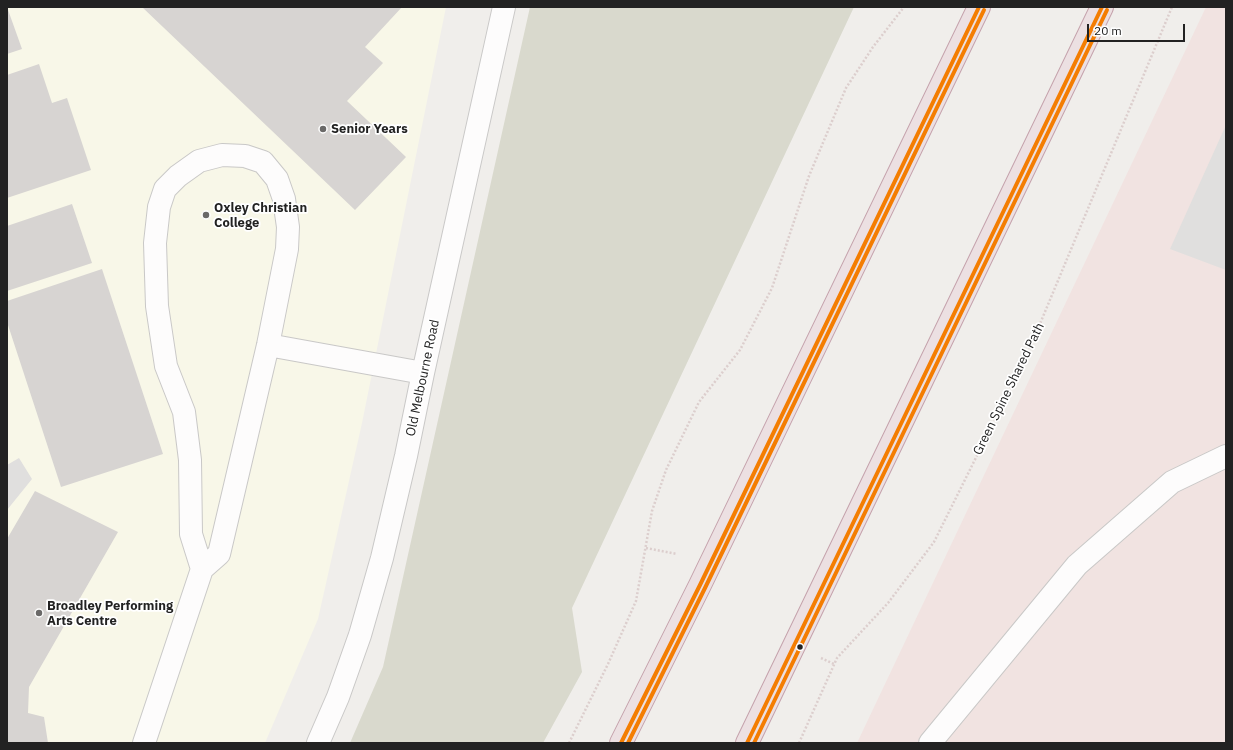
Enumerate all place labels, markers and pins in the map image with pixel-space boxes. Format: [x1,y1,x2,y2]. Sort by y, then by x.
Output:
place label: Senior Years [331,121,408,137]
marker: Senior Years [318,124,328,134]
place label: Oxley Christian College [214,200,307,231]
marker: Oxley Christian College [201,210,211,220]
place label: Broadley Performing Arts Centre [47,598,173,629]
marker: Broadley Performing Arts Centre [34,608,44,618]
unlabelled marker [795,642,805,652]

